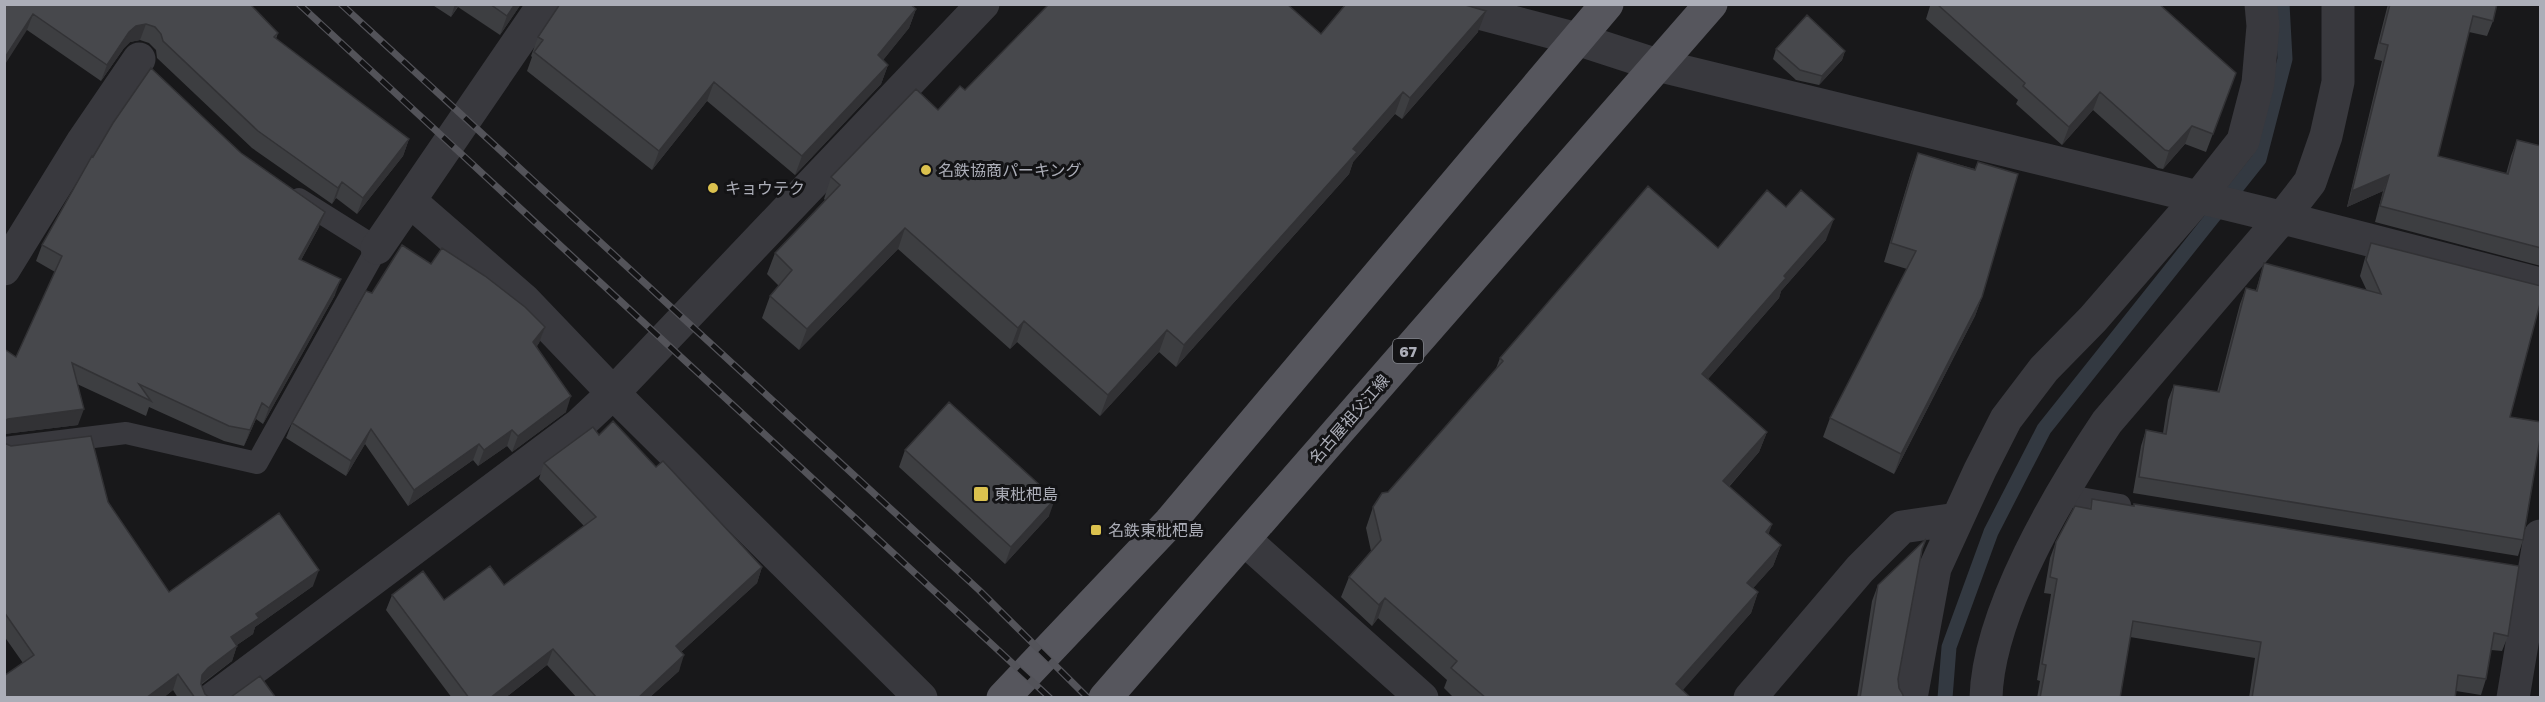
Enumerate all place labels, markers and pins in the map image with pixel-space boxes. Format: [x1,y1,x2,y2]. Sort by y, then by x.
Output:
place label: 名鉄協商パーキング [938,160,1082,180]
marker: 名鉄協商パーキング [919,163,933,177]
place label: キョウテク [725,178,805,198]
marker: キョウテク [706,181,720,195]
place label: 東枇杷島 [994,484,1058,504]
marker: 東枇杷島 [972,485,990,503]
place label: 名鉄東枇杷島 [1108,520,1204,540]
marker: 名鉄東枇杷島 [1089,523,1103,537]

